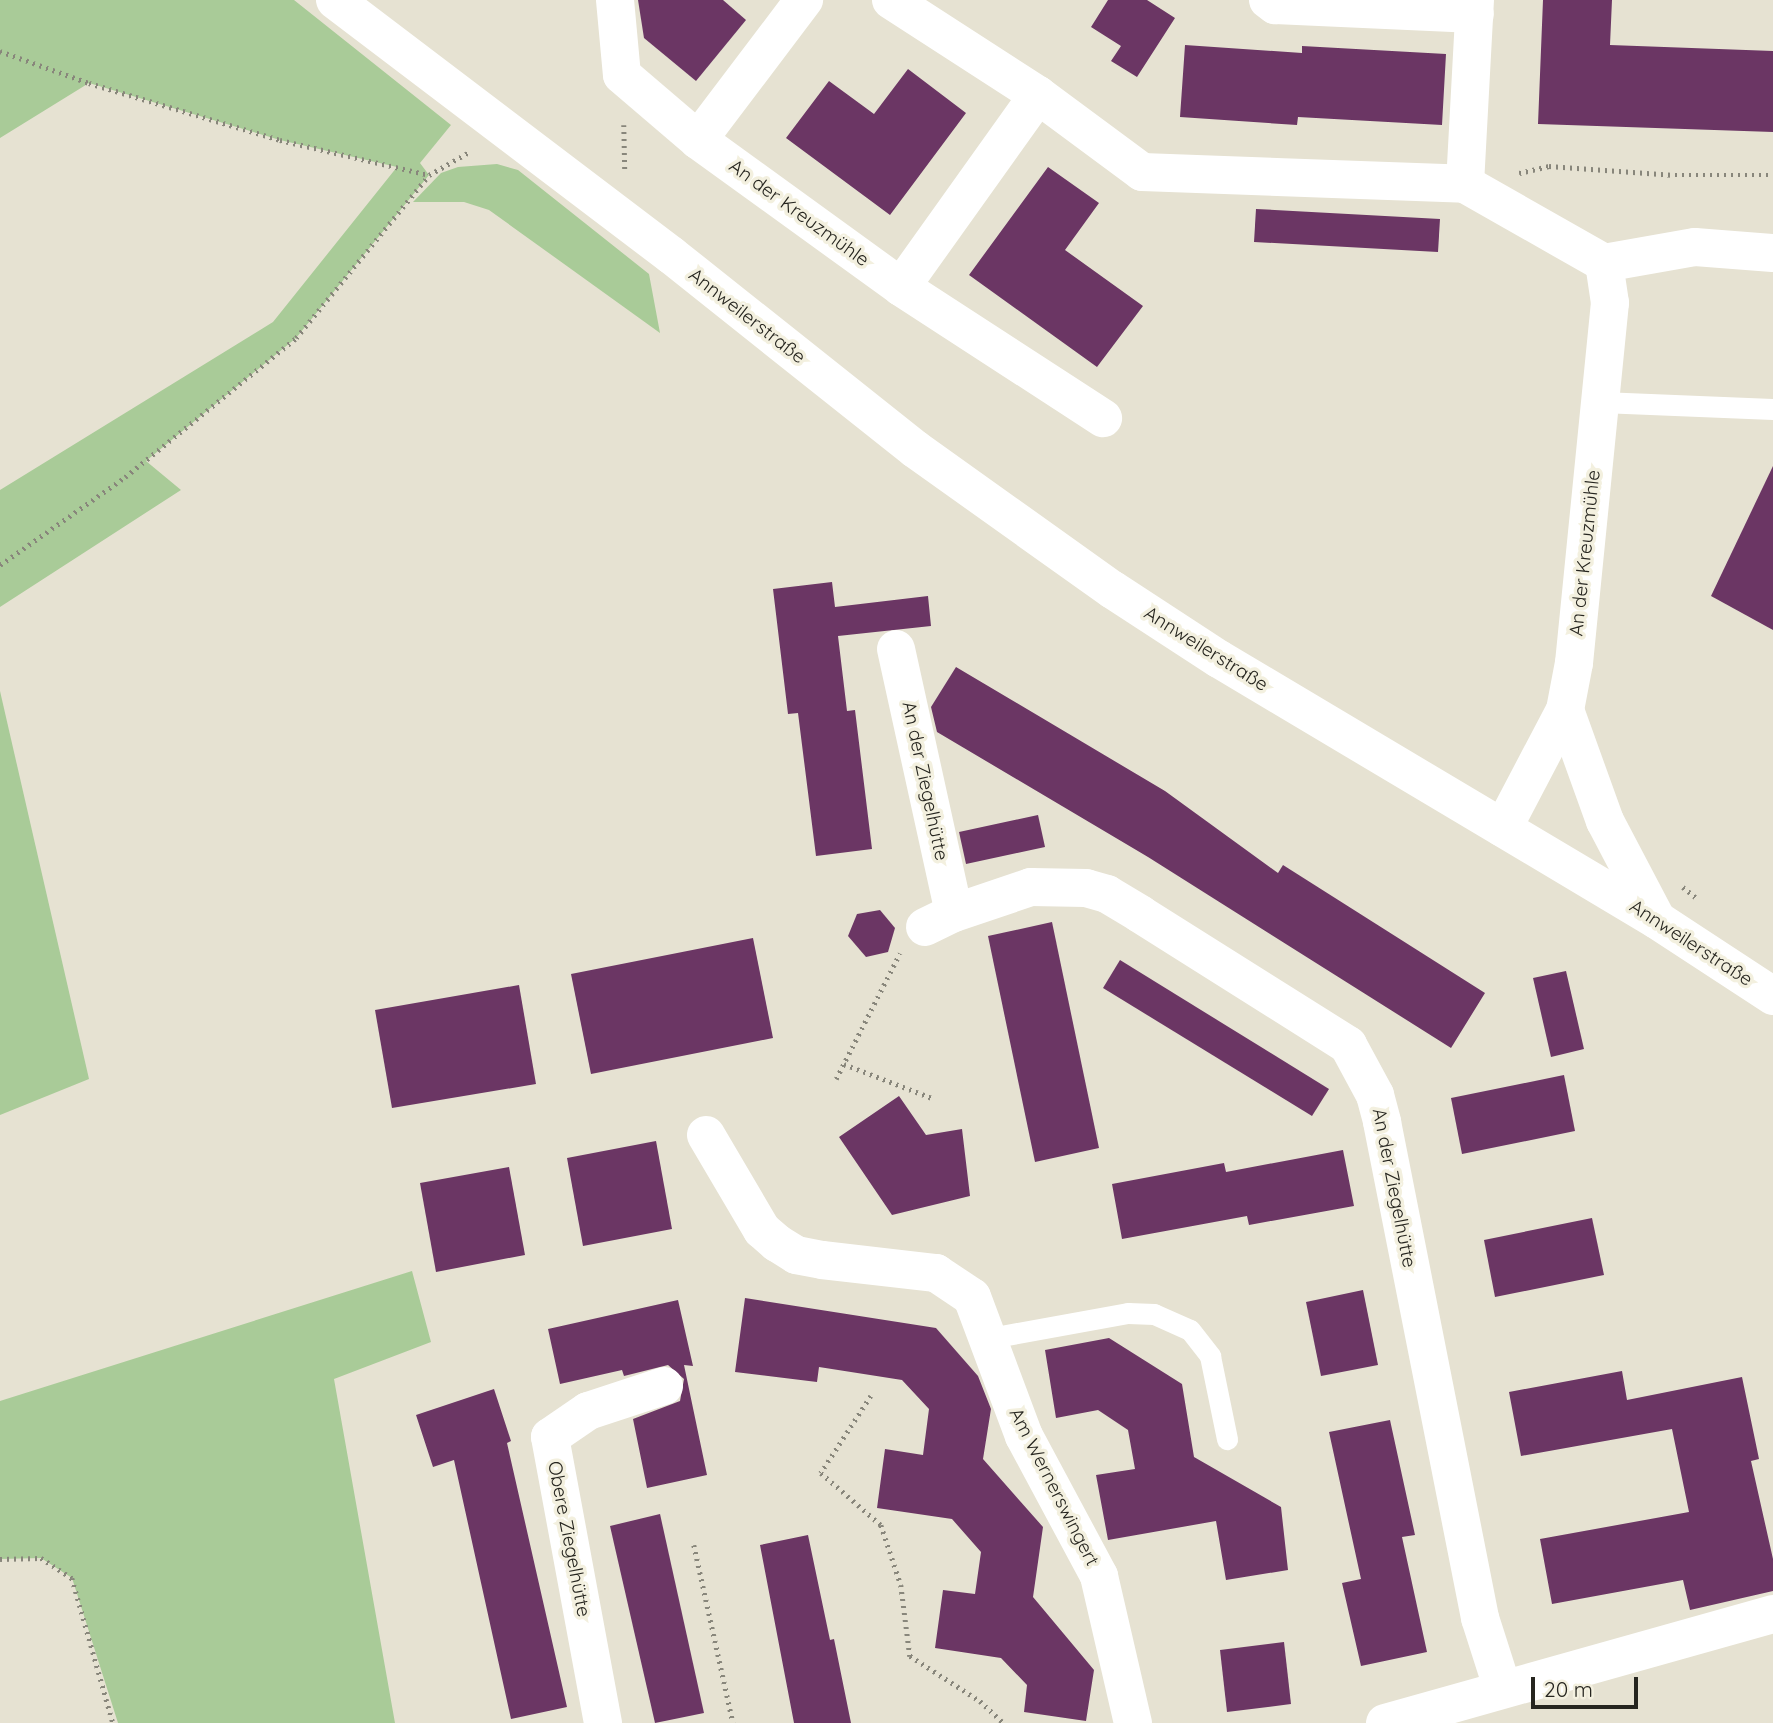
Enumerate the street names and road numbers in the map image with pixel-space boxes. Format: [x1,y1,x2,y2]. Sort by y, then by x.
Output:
street label: An der Kreuzmühle [725,155,873,271]
street label: Annweilerstraße [684,263,810,369]
street label: An der Kreuzmühle [1565,469,1605,637]
street label: Annweilerstraße [1140,602,1272,696]
street label: An der Ziegelhütte [897,699,953,863]
street label: Annweilerstraße [1625,895,1757,991]
street label: An der Ziegelhütte [1367,1106,1421,1270]
street label: Am Wernerswingert [1004,1404,1104,1570]
street label: Obere Ziegelhütte [543,1459,595,1619]

